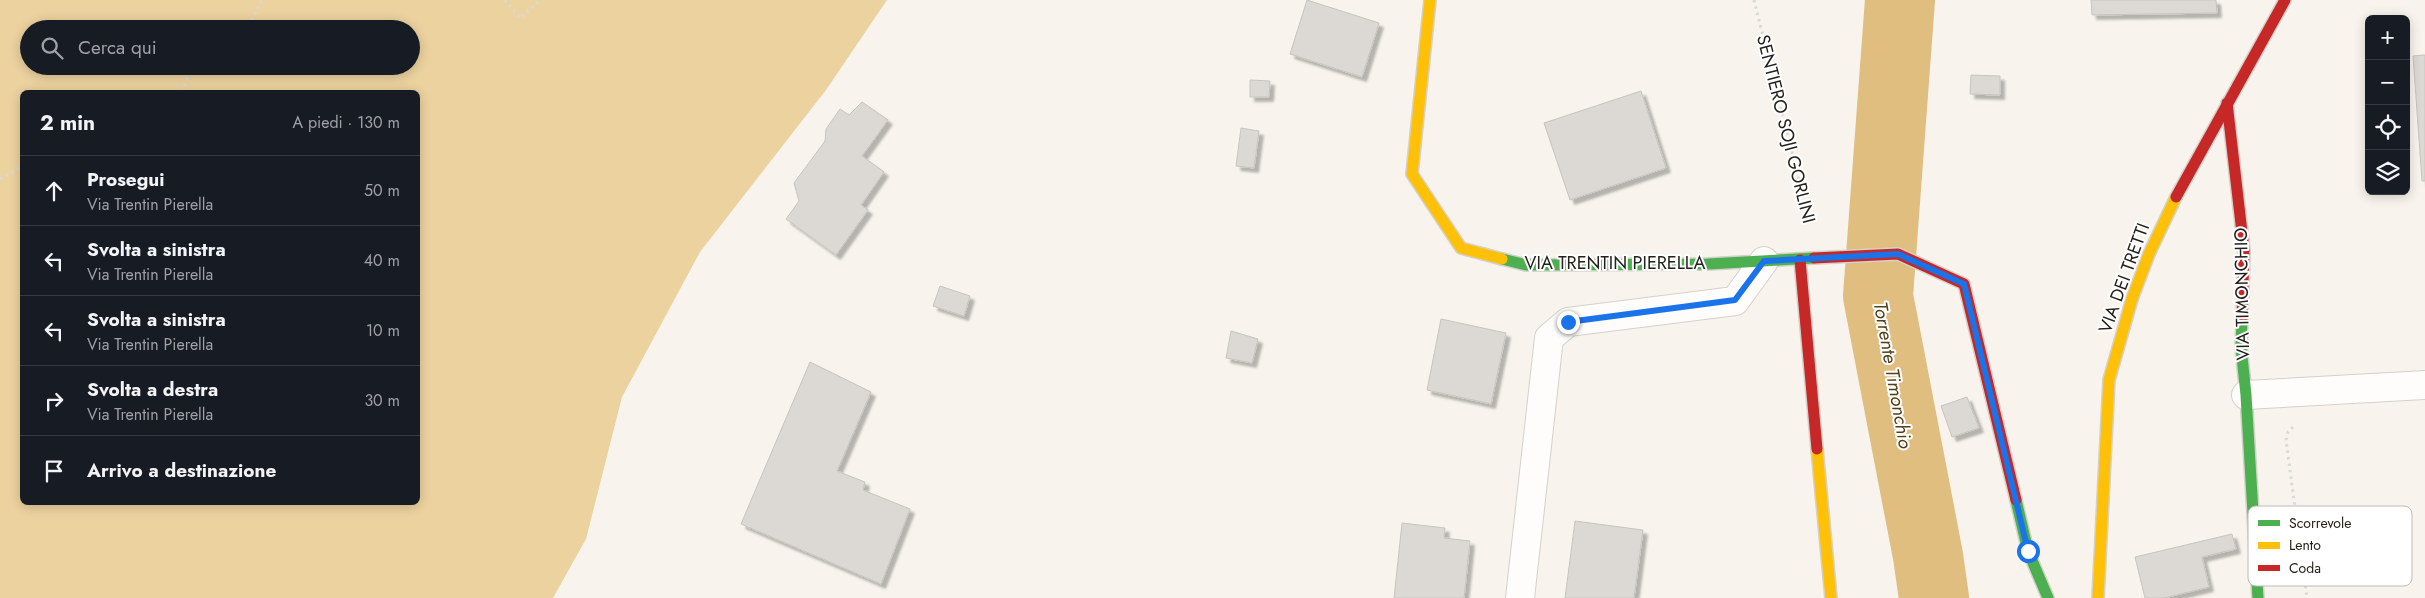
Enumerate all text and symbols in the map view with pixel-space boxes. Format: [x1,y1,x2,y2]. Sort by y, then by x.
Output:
map controls [2365,15,2410,195]
button: + [2365,15,2410,60]
search box [20,20,420,75]
street label: SENTIERO SOJI GORLINI [1750,32,1822,226]
icon: search [38,34,66,62]
text: Cerca qui [78,34,157,61]
button: − [2365,60,2410,105]
button: locate [2365,105,2410,150]
text: 2 min [40,108,95,138]
text: A piedi · 130 m [293,111,400,134]
button: layers [2365,150,2410,195]
text: Prosegui [87,166,165,193]
icon: ahead [40,177,68,205]
text: 50 m [364,179,400,202]
text: Via Trentin Pierella [87,193,213,216]
street label: VIA DEI TRETTI [2092,219,2156,337]
street label: VIA TIMONCHIO [2228,227,2256,361]
text: Svolta a sinistra [87,236,226,263]
icon: left [40,247,68,275]
text: 40 m [364,249,400,272]
street label: VIA TRENTIN PIERELLA [1525,250,1706,276]
text: Via Trentin Pierella [87,263,213,286]
water label: Torrente Timonchio [1867,299,1919,451]
text: Svolta a sinistra [87,306,226,333]
route end [1557,311,1580,334]
icon: left [40,317,68,345]
text: 10 m [366,319,400,342]
text: Via Trentin Pierella [87,333,213,356]
text: Svolta a destra [87,376,218,403]
icon: right [40,387,68,415]
text: 30 m [364,389,400,412]
text: Via Trentin Pierella [87,403,213,426]
icon: arrive [40,457,68,485]
text: Arrivo a destinazione [87,457,276,484]
legend [2248,506,2412,586]
text: Scorrevole [2289,513,2351,533]
text: Lento [2289,535,2321,555]
route start [2017,540,2040,563]
text: Coda [2289,558,2321,578]

